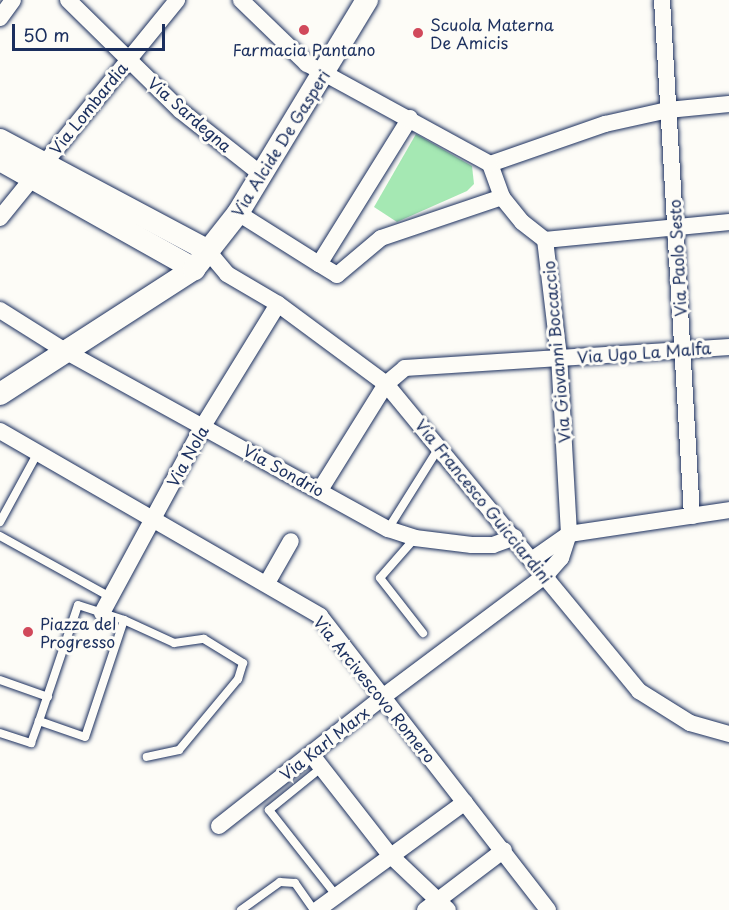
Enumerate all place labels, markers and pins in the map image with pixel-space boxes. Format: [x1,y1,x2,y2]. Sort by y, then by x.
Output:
place label: Scuola Materna De Amicis [430,14,554,52]
marker: Farmacia Pantano [297,23,311,37]
marker: Scuola Materna De Amicis [411,26,425,40]
place label: Farmacia Pantano [232,39,376,59]
place label: Piazza del Progresso [40,613,116,651]
marker: Piazza del Progresso [21,625,35,639]

